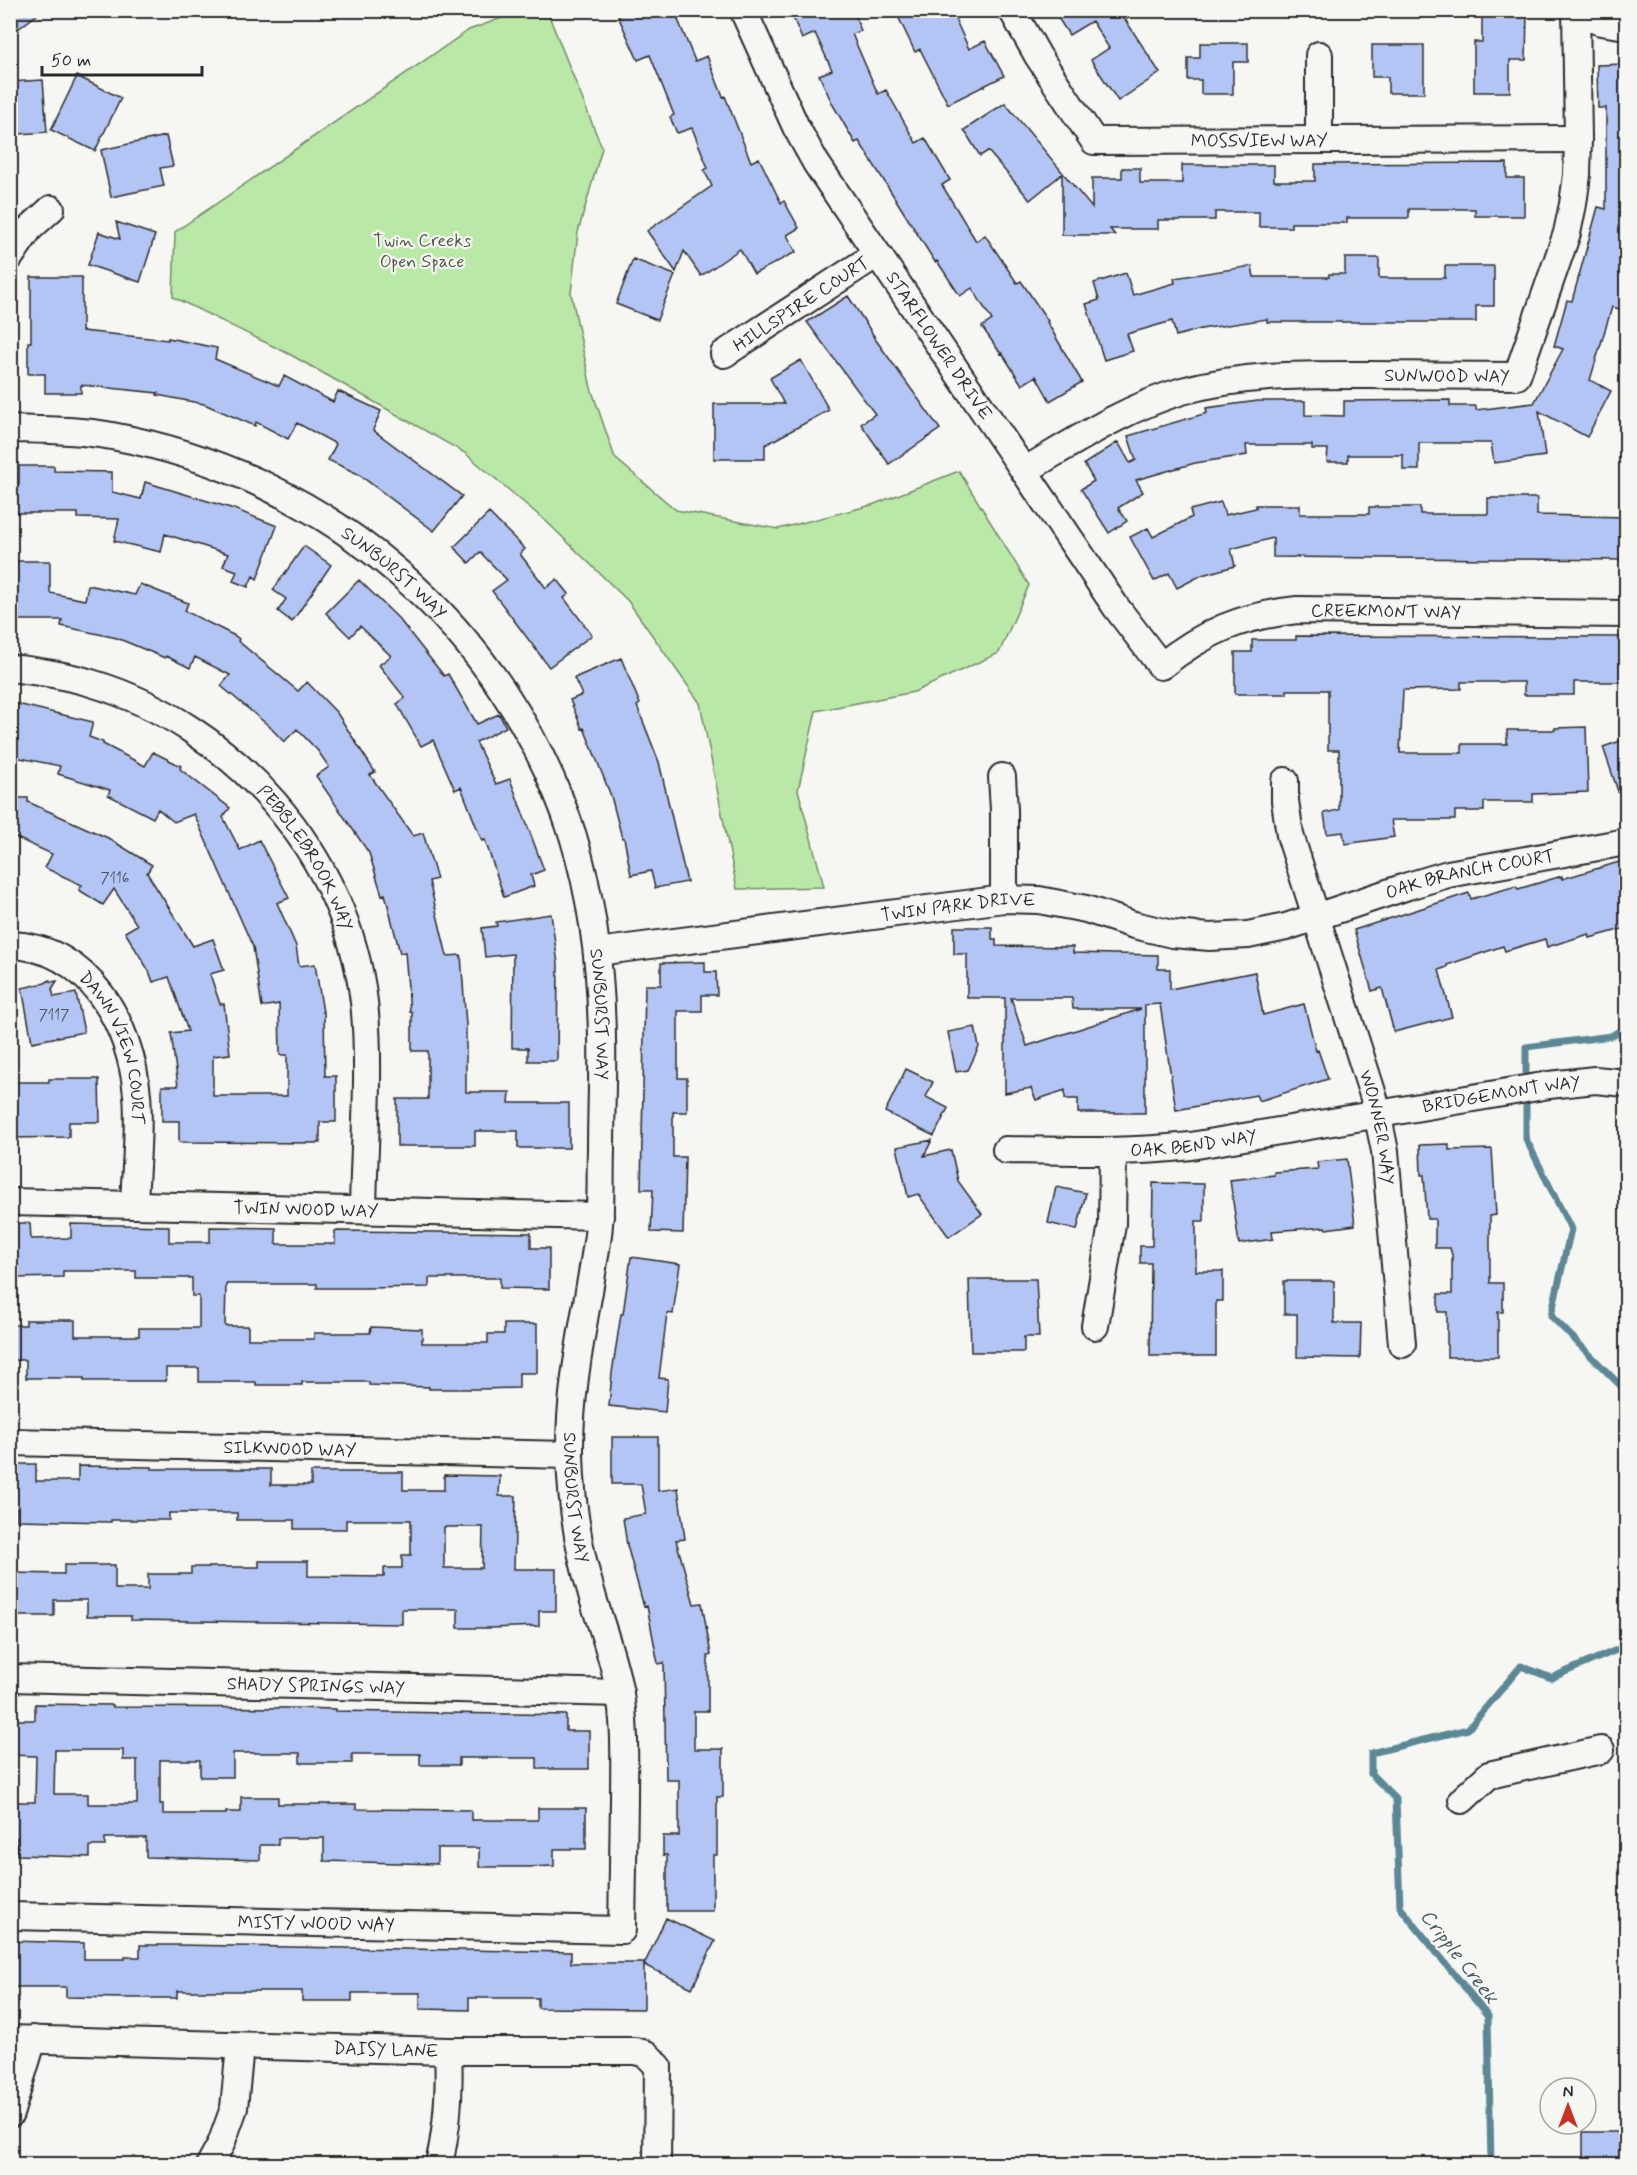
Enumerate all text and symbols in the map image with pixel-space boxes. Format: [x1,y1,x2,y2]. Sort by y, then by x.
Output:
scale bar [42,39,202,77]
text: 50 m [51,49,91,73]
street label: MOSSVIEW WAY [1191,129,1328,154]
park label: Twin Creeks Open Space [373,229,471,274]
street label: HILLSPIRE COURT [729,251,874,358]
street label: STARFLOWER DRIVE [880,267,997,425]
street label: SUNWOOD WAY [1384,364,1510,389]
street label: SUNBURST WAY [336,522,451,625]
street label: CREEKMONT WAY [1311,599,1461,625]
street label: PEBBLEBROOK WAY [251,780,358,934]
street label: OAK BRANCH COURT [1383,844,1557,906]
house number: 7116 [100,869,130,889]
street label: TWIN PARK DRIVE [879,888,1036,928]
street label: SUNBURST WAY [583,947,613,1080]
street label: DAWN VIEW COURT [73,966,149,1125]
house number: 7117 [39,1006,69,1026]
street label: WONNER WAY [1353,1067,1399,1186]
street label: BRIDGEMONT WAY [1421,1071,1582,1119]
street label: OAK BEND WAY [1130,1124,1259,1163]
street label: TWIN WOOD WAY [233,1196,379,1224]
street label: SUNBURST WAY [557,1432,594,1565]
street label: SILKWOOD WAY [223,1436,357,1463]
street label: SHADY SPRINGS WAY [227,1672,405,1701]
water label: Cripple Creek [1413,1904,1505,2010]
street label: MISTY WOOD WAY [237,1911,395,1937]
street label: DAISY LANE [333,2037,439,2064]
north arrow [1538,2076,1598,2136]
text: N [1563,2082,1573,2103]

